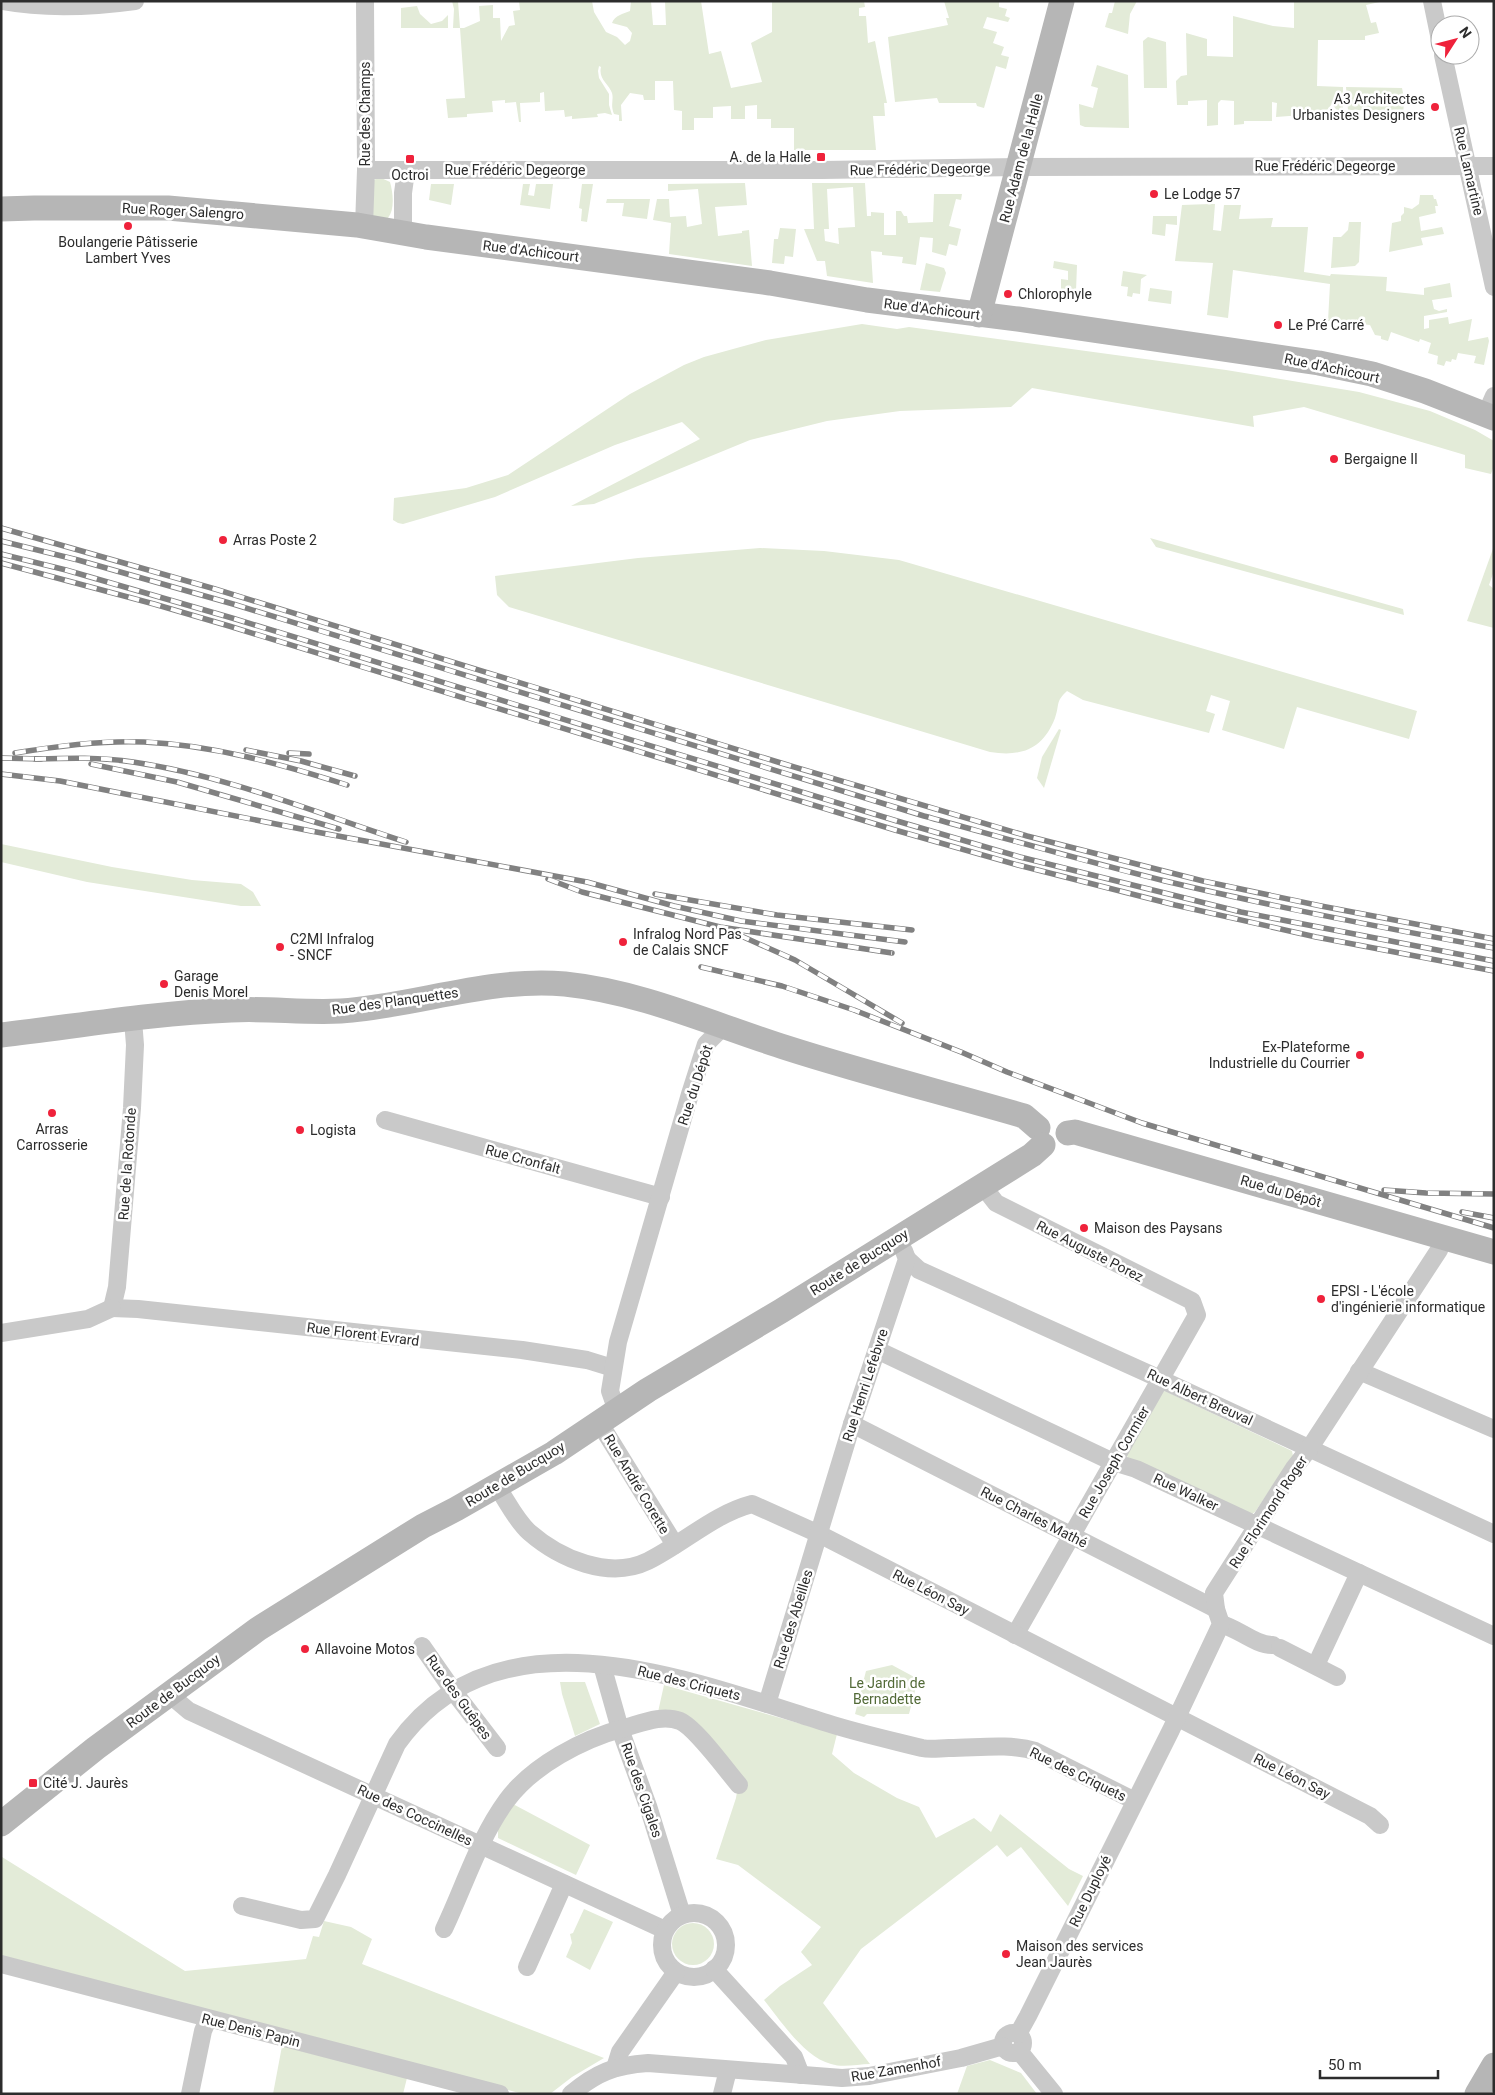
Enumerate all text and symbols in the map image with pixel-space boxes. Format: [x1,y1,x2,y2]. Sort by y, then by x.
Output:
north arrow [1430,15,1480,65]
text: N [1456,24,1475,41]
street label: Rue des Champs [357,61,373,167]
place label: A3 Architectes Urbanistes Designers [1292,91,1425,123]
street label: Rue Adam de la Halle [996,92,1046,224]
marker: A3 Architectes Urbanistes Designers [1429,101,1441,113]
street label: Rue Lamartine [1451,125,1487,217]
place label: A. de la Halle [730,149,811,165]
marker: A. de la Halle [815,151,827,163]
marker: Octroi [404,153,416,165]
street label: Rue Frédéric Degeorge [1255,158,1395,174]
street label: Rue Frédéric Degeorge [849,160,991,178]
street label: Rue Frédéric Degeorge [445,162,585,178]
place label: Octroi [391,167,429,183]
place label: Le Lodge 57 [1164,186,1240,202]
marker: Le Lodge 57 [1148,188,1160,200]
street label: Rue Roger Salengro [122,200,244,222]
marker: Boulangerie Pâtisserie Lambert Yves [122,220,134,232]
place label: Boulangerie Pâtisserie Lambert Yves [58,234,198,266]
street label: Rue d'Achicourt [482,237,581,265]
place label: Chlorophyle [1018,286,1092,302]
marker: Chlorophyle [1002,288,1014,300]
street label: Rue d'Achicourt [883,295,982,323]
place label: Le Pré Carré [1288,317,1364,333]
marker: Le Pré Carré [1272,319,1284,331]
street label: Rue d'Achicourt [1283,350,1382,386]
place label: Bergaigne II [1344,451,1418,467]
marker: Bergaigne II [1328,453,1340,465]
place label: Arras Poste 2 [233,532,317,548]
marker: Arras Poste 2 [217,534,229,546]
place label: Infralog Nord Pas de Calais SNCF [633,926,742,958]
place label: C2MI Infralog - SNCF [290,931,374,963]
marker: Infralog Nord Pas de Calais SNCF [617,936,629,948]
marker: C2MI Infralog - SNCF [274,941,286,953]
place label: Garage Denis Morel [174,968,248,1000]
marker: Garage Denis Morel [158,978,170,990]
street label: Rue des Planquettes [331,984,459,1018]
place label: Ex-Plateforme Industrielle du Courrier [1209,1039,1350,1071]
street label: Rue du Dépôt [675,1042,716,1127]
marker: Ex-Plateforme Industrielle du Courrier [1354,1049,1366,1061]
marker: Arras Carrosserie [46,1107,58,1119]
street label: Rue de la Rotonde [115,1107,139,1221]
place label: Arras Carrosserie [16,1121,88,1153]
place label: Logista [310,1122,356,1138]
marker: Logista [294,1124,306,1136]
street label: Rue Cronfalt [484,1141,563,1177]
street label: Rue du Dépôt [1239,1172,1324,1210]
street label: Rue Auguste Porez [1034,1217,1146,1285]
place label: Maison des Paysans [1094,1220,1222,1236]
marker: Maison des Paysans [1078,1222,1090,1234]
street label: Route de Bucquoy [807,1225,911,1299]
place label: EPSI - L'école d'ingénierie informatique [1331,1283,1485,1315]
marker: EPSI - L'école d'ingénierie informatique [1315,1293,1327,1305]
street label: Rue Florent Evrard [306,1319,420,1349]
street label: Rue Henri Lefebvre [839,1327,891,1443]
street label: Rue Albert Breuval [1145,1366,1255,1428]
street label: Rue Joseph Cormier [1075,1403,1153,1521]
street label: Rue André Corette [601,1431,673,1537]
street label: Route de Bucquoy [463,1438,568,1510]
street label: Rue Florimond Roger [1226,1453,1310,1571]
street label: Rue Walker [1151,1470,1221,1514]
street label: Rue Charles Mathé [978,1483,1090,1551]
street label: Rue Léon Say [890,1566,972,1618]
street label: Rue des Abeilles [770,1568,816,1670]
place label: Allavoine Motos [315,1641,415,1657]
marker: Allavoine Motos [299,1643,311,1655]
street label: Route de Bucquoy [123,1651,223,1731]
street label: Rue des Guêpes [423,1652,495,1742]
street label: Rue des Criquets [636,1662,742,1704]
park label: Le Jardin de Bernadette [849,1675,925,1707]
street label: Rue des Cigales [618,1740,666,1840]
street label: Rue des Criquets [1027,1744,1129,1804]
street label: Rue Léon Say [1251,1750,1333,1802]
place label: Cité J. Jaurès [43,1775,128,1791]
marker: Cité J. Jaurès [27,1777,39,1789]
street label: Rue des Coccinelles [355,1781,475,1849]
street label: Rue Duployé [1066,1853,1114,1929]
place label: Maison des services Jean Jaurès [1016,1938,1143,1970]
marker: Maison des services Jean Jaurès [1000,1948,1012,1960]
street label: Rue Denis Papin [200,2010,302,2050]
scale bar [1320,2048,1438,2080]
street label: Rue Zamenhof [850,2053,942,2085]
text: 50 m [1328,2056,1362,2074]

